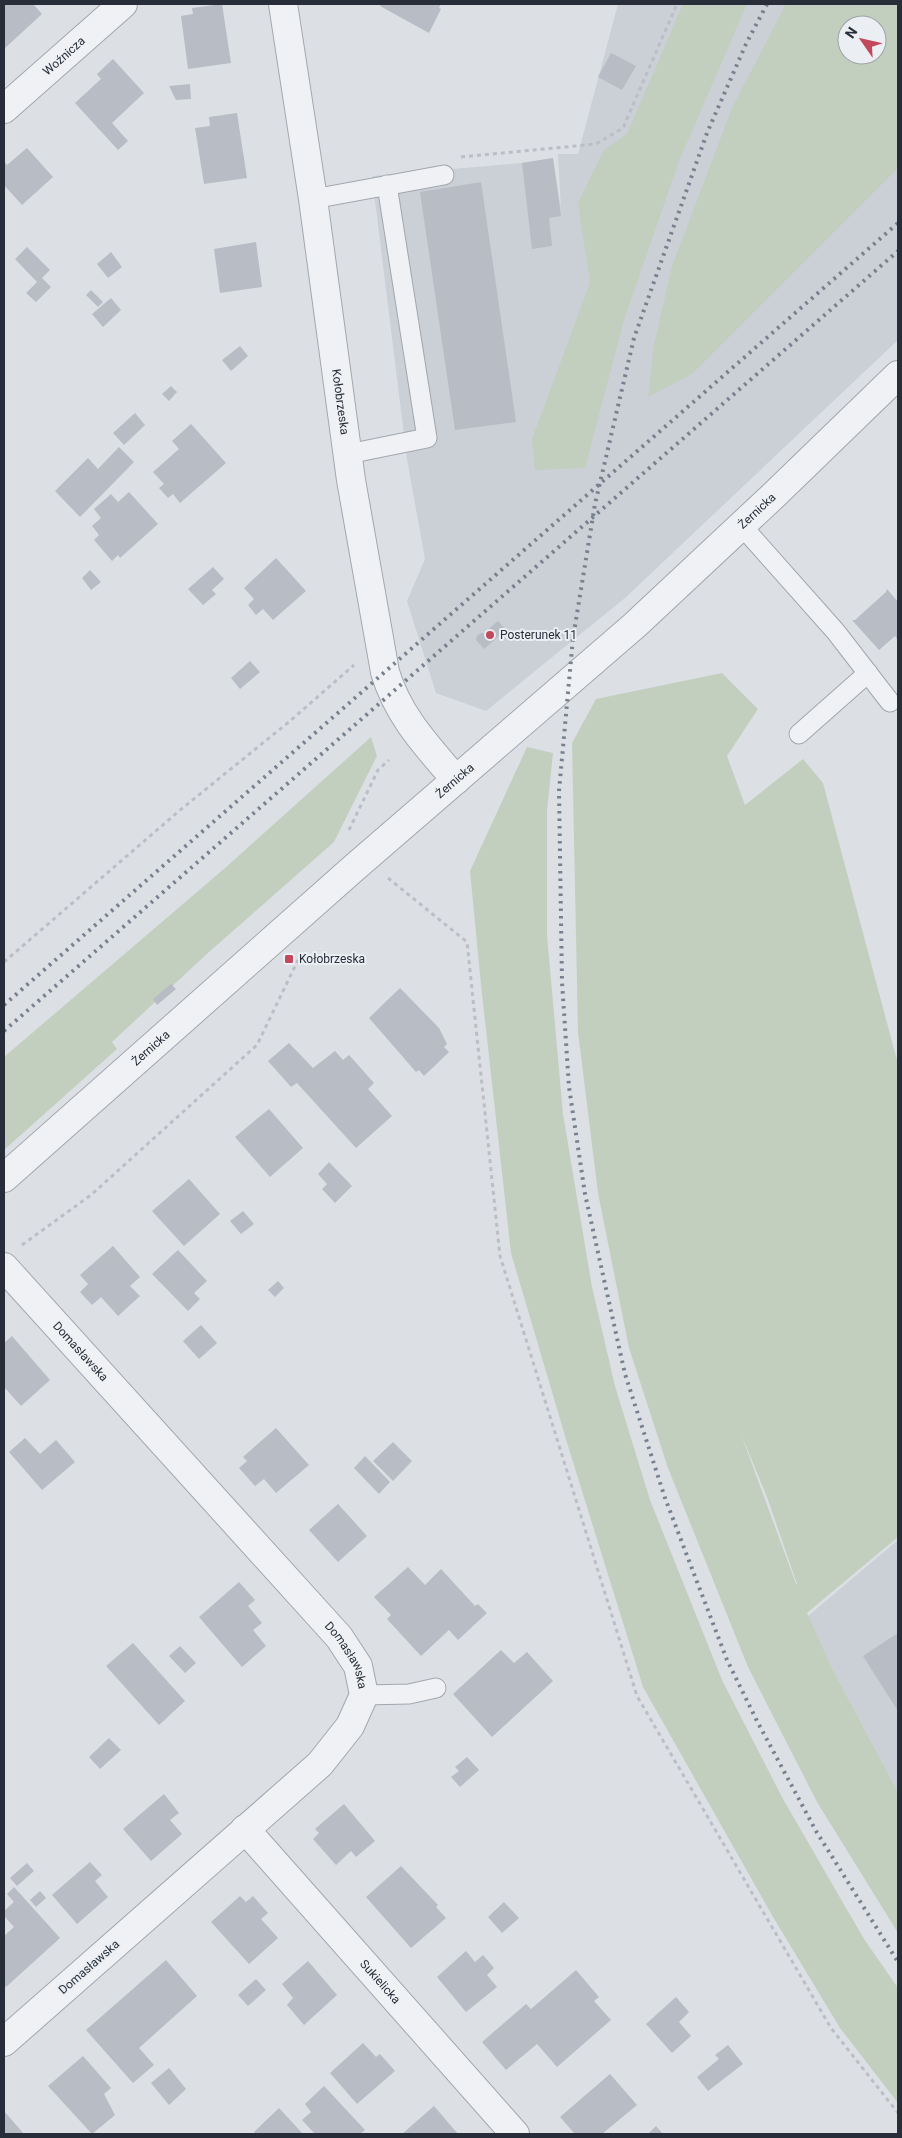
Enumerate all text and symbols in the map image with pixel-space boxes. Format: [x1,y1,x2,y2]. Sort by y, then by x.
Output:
north arrow [837,15,887,65]
text: N [842,24,861,41]
street label: Woźnicza [40,34,88,78]
street label: Kołobrzeska [329,368,352,436]
street label: Żernicka [735,490,779,532]
place label: Posterunek 11 [500,628,577,642]
marker: Posterunek 11 [484,629,496,641]
street label: Żernicka [432,760,477,801]
place label: Kołobrzeska [299,952,365,966]
marker: Kołobrzeska [283,953,295,965]
street label: Żernicka [128,1028,173,1069]
street label: Domasławska [50,1319,111,1384]
street label: Domasławska [322,1619,370,1690]
street label: Domasławska [56,1937,122,1997]
street label: Sukielicka [357,1957,403,2007]

